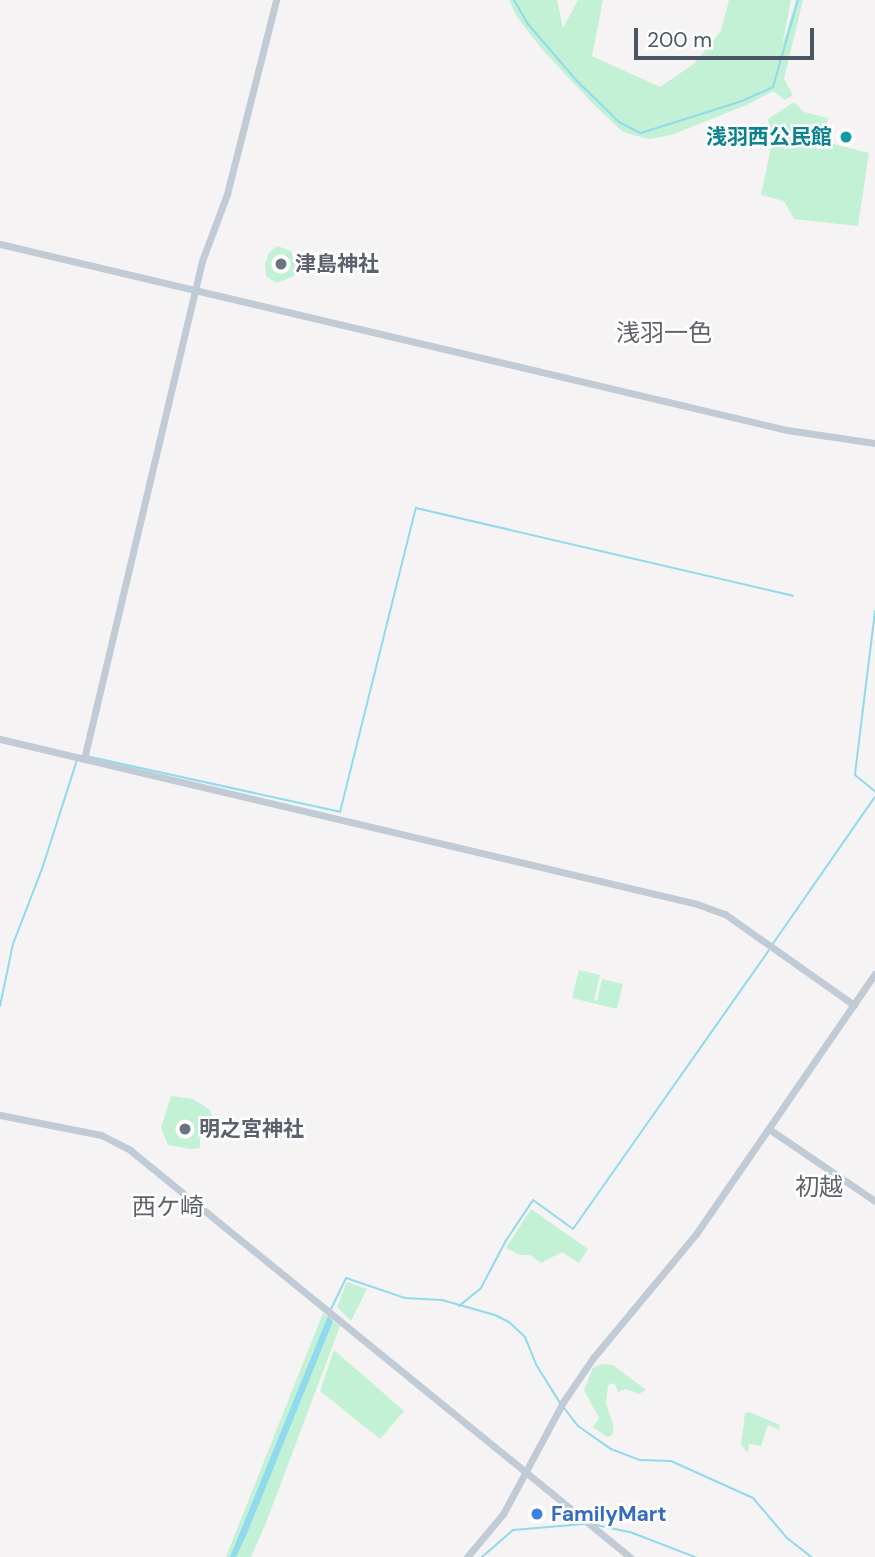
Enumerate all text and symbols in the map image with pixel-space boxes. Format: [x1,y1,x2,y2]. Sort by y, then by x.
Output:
scale bar [637,14,817,58]
text: 200 m [647,26,712,54]
place label: 浅羽西公民館 [706,124,832,150]
marker: 浅羽西公民館 [838,129,854,145]
place label: 津島神社 [295,251,379,277]
marker: 津島神社 [273,256,289,272]
district label: 浅羽一色 [616,319,712,347]
place label: 明之宮神社 [199,1116,304,1142]
marker: 明之宮神社 [177,1121,193,1137]
district label: 初越 [795,1173,843,1201]
district label: 西ケ崎 [132,1193,204,1221]
place label: FamilyMart [551,1501,666,1527]
marker: FamilyMart [529,1506,545,1522]

